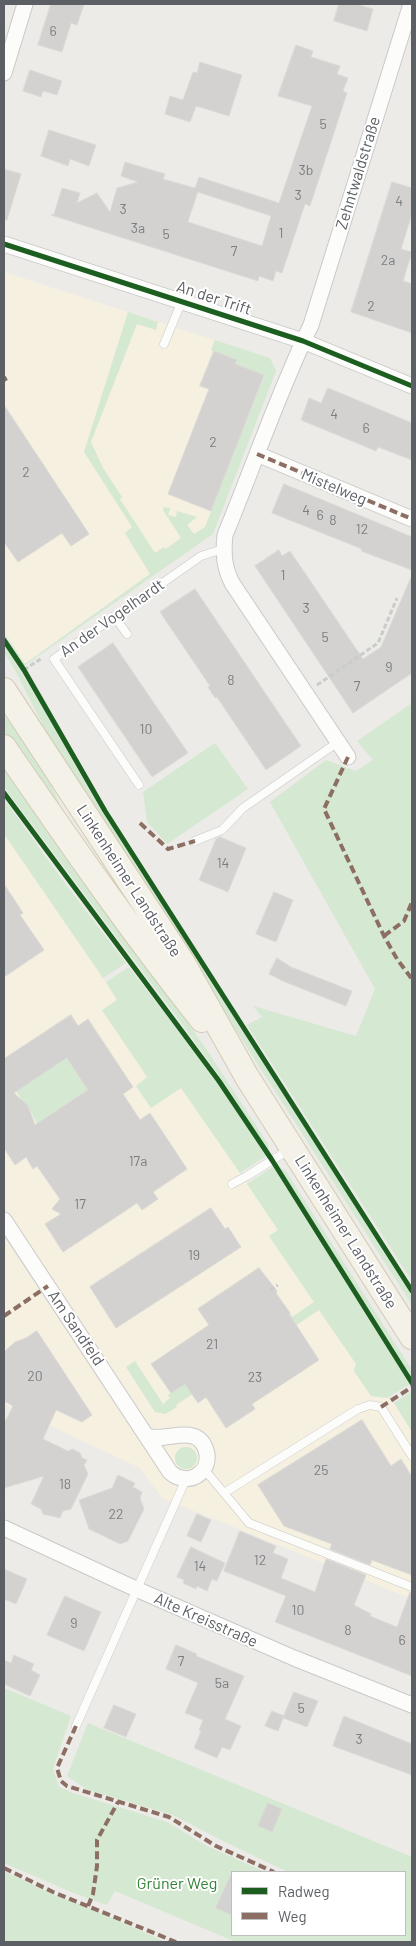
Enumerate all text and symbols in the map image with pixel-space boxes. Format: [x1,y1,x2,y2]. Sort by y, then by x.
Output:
house number: 6 [49,23,57,39]
street label: Zehntwaldstraße [332,114,384,232]
house number: 5 [319,116,327,132]
house number: 3b [299,162,313,178]
house number: 3 [294,187,302,203]
house number: 4 [395,193,403,209]
house number: 3 [119,201,127,217]
house number: 3a [131,220,145,236]
house number: 1 [279,225,283,241]
house number: 5 [162,226,170,242]
house number: 7 [231,243,237,259]
house number: 2a [381,252,395,268]
street label: An der Trift [174,277,254,319]
house number: 2 [367,298,375,314]
house number: 4 [330,406,338,422]
house number: 6 [362,420,370,436]
house number: 2 [209,434,217,450]
house number: 2 [22,464,30,480]
street label: Mistelweg [298,465,370,509]
house number: 4 [302,502,310,518]
house number: 6 [316,507,324,523]
house number: 8 [329,512,337,528]
house number: 12 [356,521,368,537]
house number: 1 [281,567,285,583]
street label: An der Vogelhardt [56,575,168,661]
house number: 3 [302,600,310,616]
house number: 5 [321,629,329,645]
house number: 9 [385,659,393,675]
house number: 8 [227,672,235,688]
house number: 7 [354,678,360,694]
house number: 10 [140,721,152,737]
street label: Linkenheimer Landstraße [73,801,185,961]
house number: 14 [217,855,229,871]
street label: Linkenheimer Landstraße [291,1152,401,1312]
house number: 17a [129,1153,147,1169]
house number: 17 [74,1196,86,1212]
house number: 19 [188,1247,200,1263]
street label: Am Sandfeld [44,1287,108,1369]
house number: 21 [206,1336,218,1352]
house number: 20 [27,1368,43,1384]
house number: 23 [248,1369,262,1385]
house number: 25 [314,1462,328,1478]
house number: 18 [59,1476,71,1492]
house number: 22 [108,1506,124,1522]
house number: 12 [254,1552,266,1568]
house number: 14 [194,1558,206,1574]
street label: Alte Kreisstraße [151,1589,261,1651]
house number: 10 [292,1602,304,1618]
house number: 9 [70,1615,78,1631]
house number: 8 [344,1622,352,1638]
house number: 6 [398,1632,406,1648]
house number: 7 [178,1653,184,1669]
house number: 5a [215,1675,229,1691]
house number: 5 [297,1700,305,1716]
house number: 3 [355,1731,363,1747]
legend [231,1871,406,1936]
park label: Grüner Weg [137,1874,217,1894]
text: Radweg [278,1882,330,1900]
text: Weg [278,1907,306,1925]

